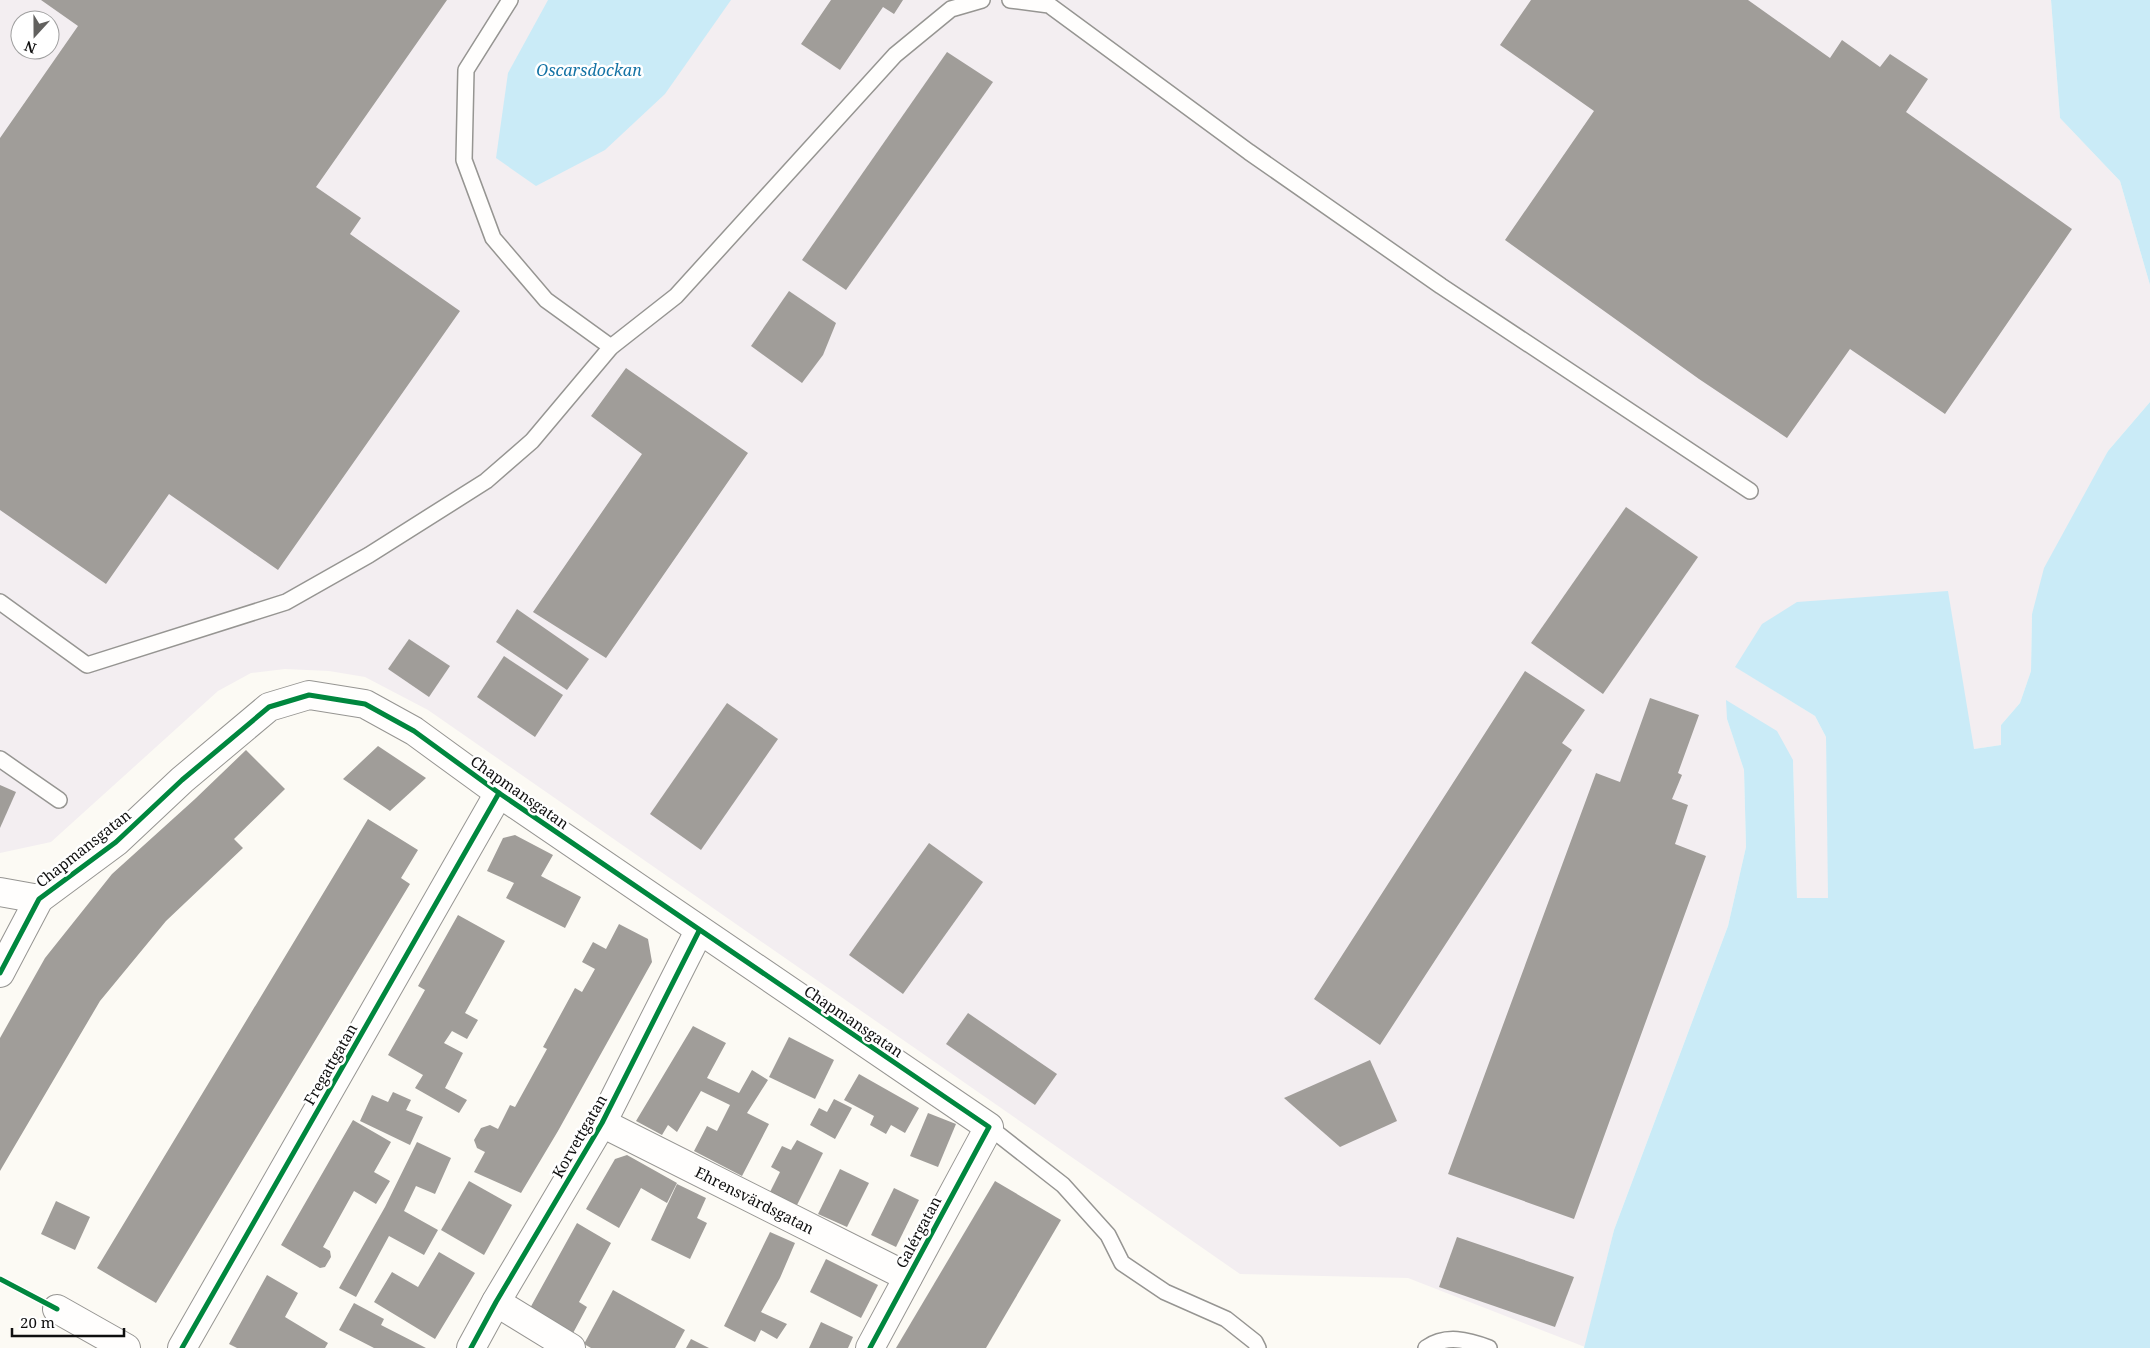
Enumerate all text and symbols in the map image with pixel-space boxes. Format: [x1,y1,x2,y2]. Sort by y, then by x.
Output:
north arrow [10,10,60,60]
text: N [22,37,39,58]
water label: Oscarsdockan [536,59,642,81]
street label: Chapmansgatan [467,751,573,833]
street label: Chapmansgatan [31,804,135,891]
street label: Chapmansgatan [801,980,908,1062]
street label: Fregattgatan [299,1019,362,1108]
street label: Korvettgatan [547,1090,611,1181]
street label: Ehrensvärdsgatan [692,1162,818,1238]
street label: Galérgatan [891,1192,945,1271]
scale bar [12,1306,125,1338]
text: 20 m [20,1312,55,1332]

